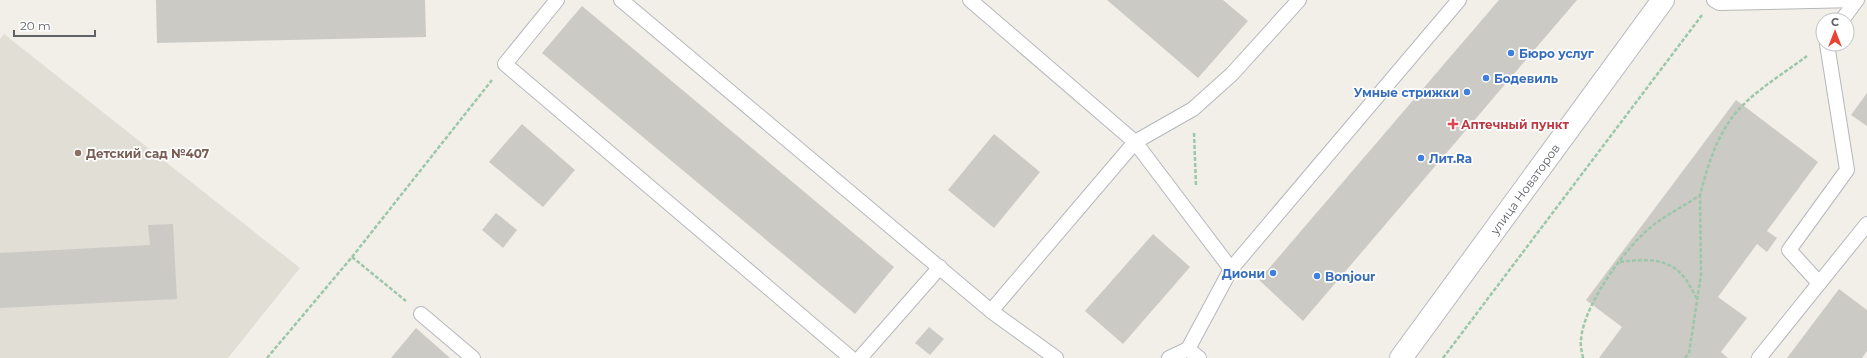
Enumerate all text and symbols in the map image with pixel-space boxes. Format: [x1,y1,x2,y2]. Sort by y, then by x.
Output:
scale bar [14,12,95,38]
north arrow [1815,12,1855,52]
text: С [1831,15,1839,29]
text: 20 m [20,18,51,33]
place label: Бюро услуг [1519,46,1595,61]
marker: Бюро услуг [1506,48,1516,58]
place label: Бодевиль [1494,71,1558,86]
marker: Бодевиль [1481,73,1491,83]
place label: Умные стрижки [1354,85,1459,100]
marker: Умные стрижки [1462,87,1472,97]
place label: Аптечный пункт [1461,117,1569,132]
marker: Аптечный пункт [1448,119,1458,129]
street label: улица Новаторов [1486,141,1563,238]
place label: Детский сад №407 [86,146,210,161]
marker: Детский сад №407 [73,148,83,158]
place label: Лит.Ra [1429,151,1472,166]
marker: Лит.Ra [1416,153,1426,163]
place label: Диони [1222,266,1265,281]
marker: Диони [1268,268,1278,278]
place label: Bonjour [1325,269,1375,284]
marker: Bonjour [1312,271,1322,281]

